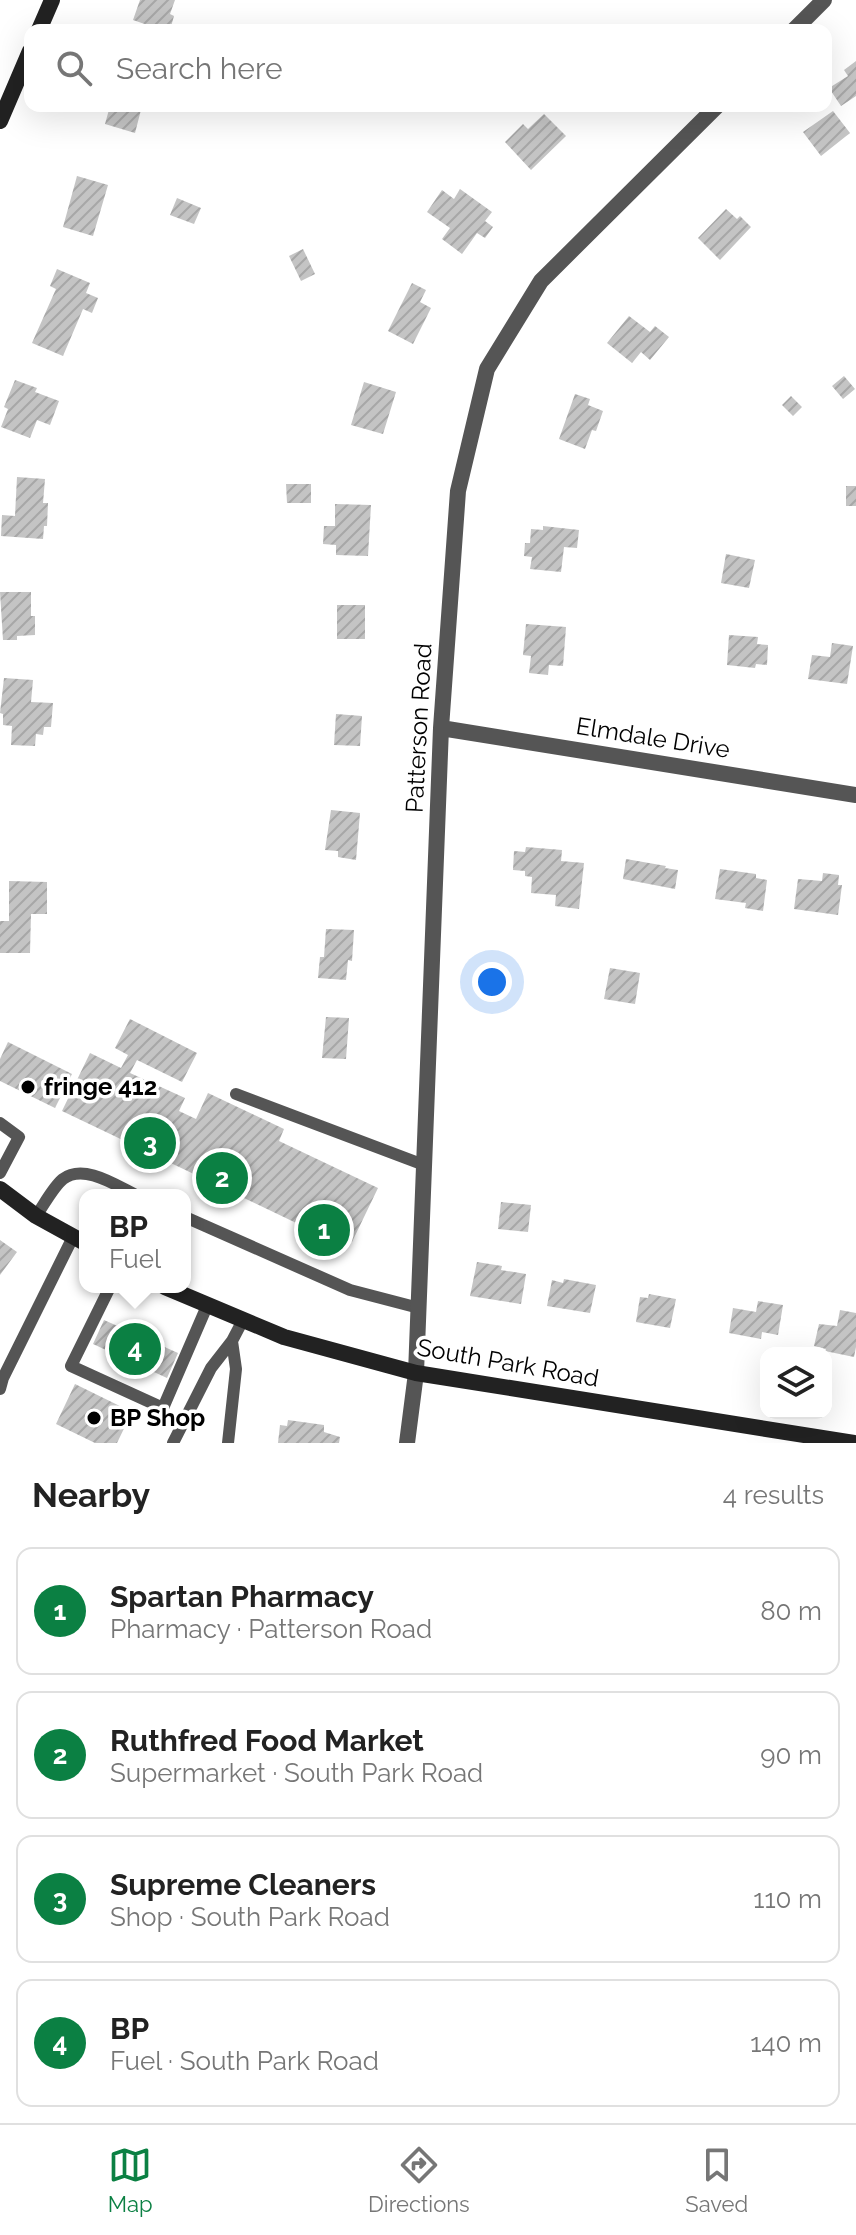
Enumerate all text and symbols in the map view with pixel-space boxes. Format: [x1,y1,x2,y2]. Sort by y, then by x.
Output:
search box [24,24,832,112]
icon: search [52,46,96,90]
text: Search here [116,51,283,86]
street label: Patterson Road [400,642,437,813]
street label: Elmdale Drive [574,711,732,764]
your location [472,962,512,1002]
place label: fringe 412 [44,1072,157,1101]
marker: fringe 412 [19,1078,37,1096]
pin: 3 [124,1113,176,1173]
pin: 2 [196,1148,248,1208]
popup [79,1189,191,1293]
pin: 1 [298,1200,350,1260]
text: BP [109,1209,148,1244]
text: Fuel [109,1244,161,1274]
pin: 4 [109,1319,161,1379]
street label: South Park Road [415,1332,601,1393]
map controls [760,1347,832,1419]
button: layers [760,1347,832,1419]
place label: BP Shop [110,1403,205,1432]
marker: BP Shop [85,1409,103,1427]
text: Nearby [32,1475,150,1515]
text: 4 results [723,1480,824,1510]
text: Spartan Pharmacy [110,1579,374,1614]
text: 1 [54,1596,66,1626]
text: 80 m [760,1596,822,1626]
text: Pharmacy · Patterson Road [110,1614,432,1644]
text: Ruthfred Food Market [110,1723,424,1758]
text: 2 [53,1740,67,1770]
text: 90 m [760,1740,822,1770]
text: Supermarket · South Park Road [110,1758,483,1788]
text: Supreme Cleaners [110,1867,376,1902]
text: 3 [53,1884,67,1914]
text: 110 m [753,1884,822,1914]
text: Shop · South Park Road [110,1902,390,1932]
text: BP [110,2011,149,2046]
text: 4 [53,2028,67,2058]
text: 140 m [750,2028,822,2058]
text: Fuel · South Park Road [110,2046,379,2076]
tab: Map [108,2143,153,2217]
tab: Directions [368,2143,470,2217]
tab: Saved [685,2143,748,2217]

